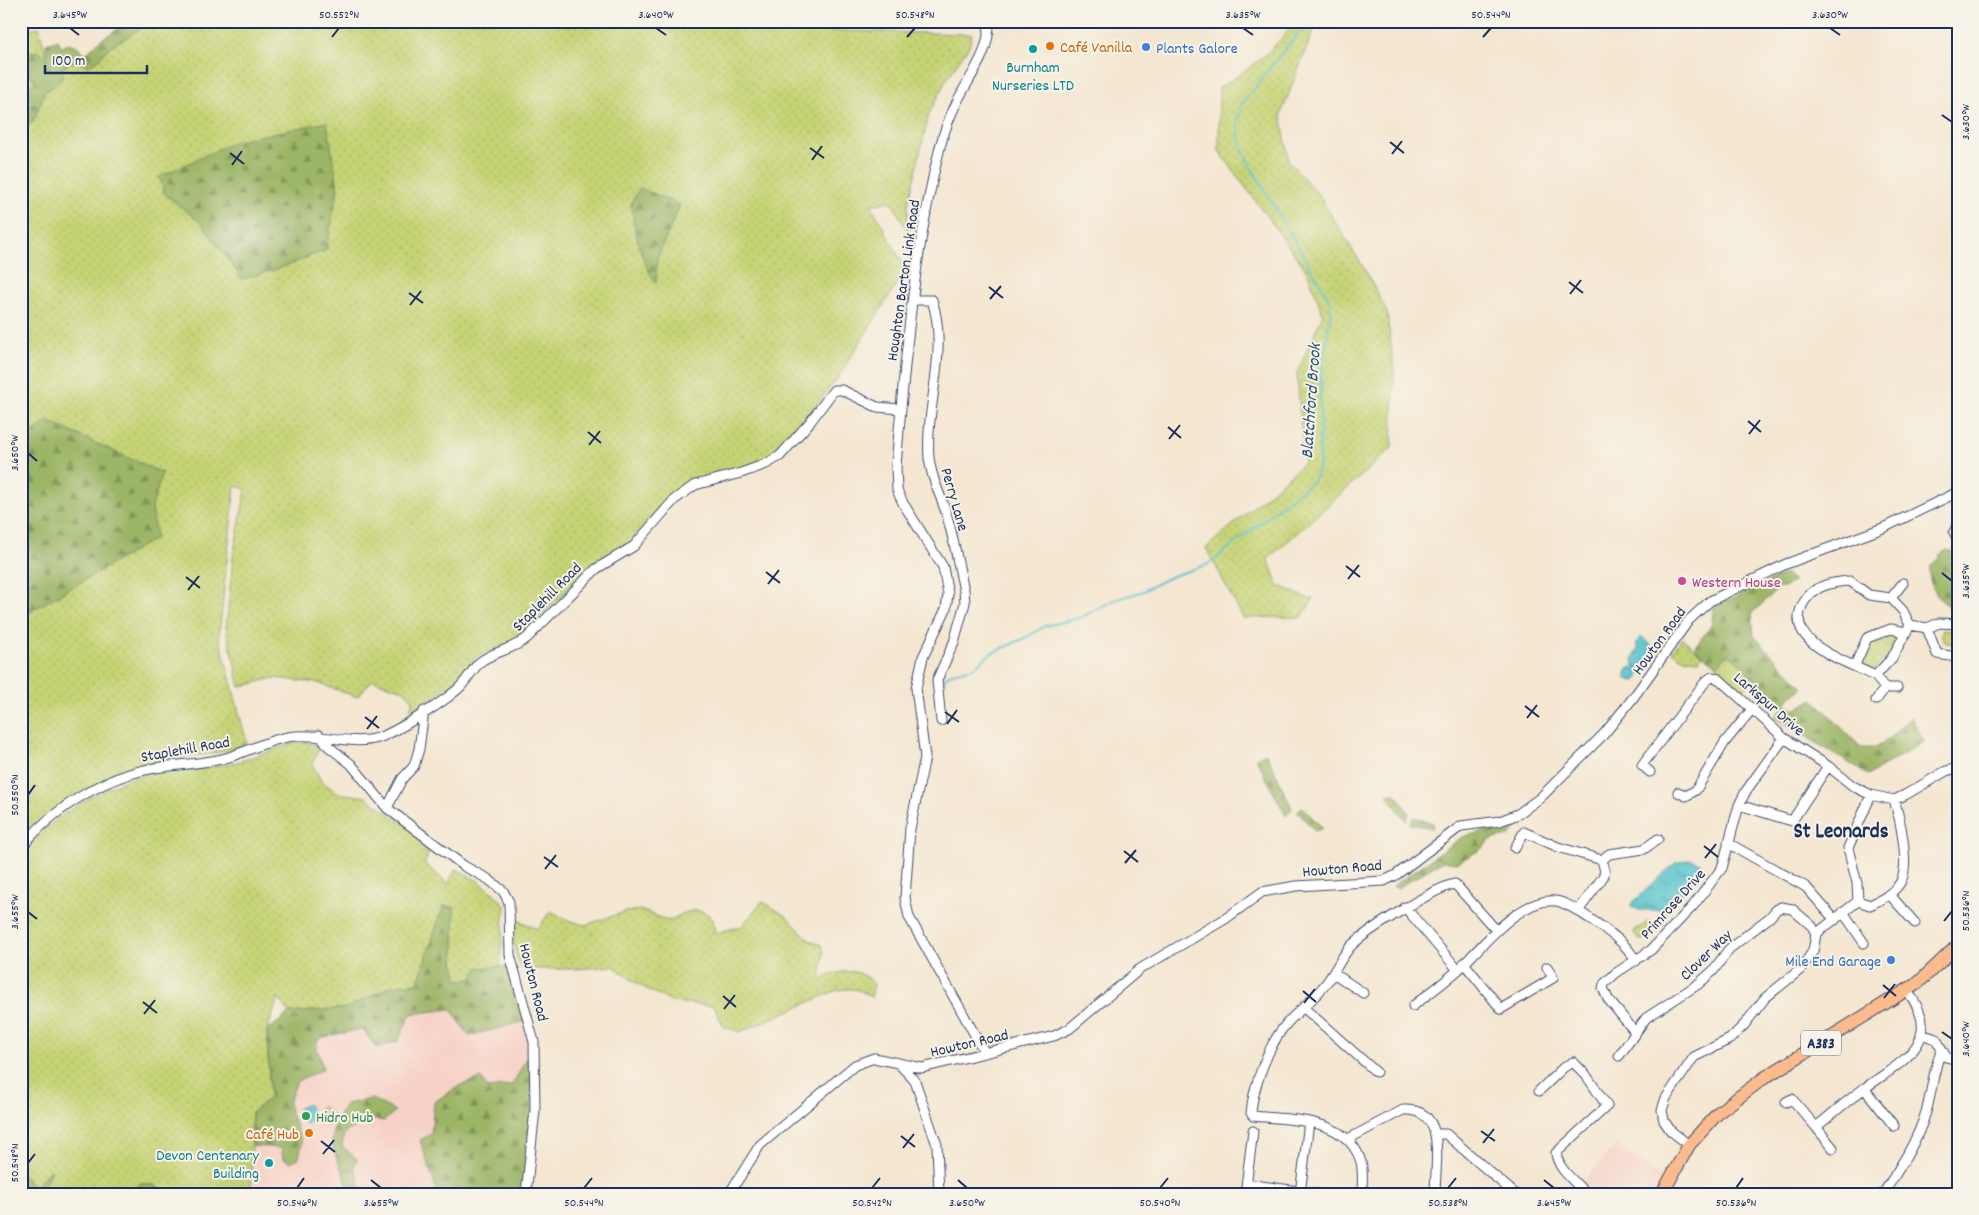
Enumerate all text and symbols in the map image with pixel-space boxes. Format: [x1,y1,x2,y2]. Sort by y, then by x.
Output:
text: 3.645°W [53,7,87,24]
text: 50.552°N [319,7,359,24]
text: 3.640°W [638,7,674,24]
text: 50.548°N [895,7,935,24]
text: 3.635°W [1226,7,1261,24]
text: 50.544°N [1471,7,1511,24]
text: 3.630°W [1812,7,1848,24]
place label: Café Vanilla [1060,37,1133,60]
place label: Plants Galore [1156,38,1238,61]
marker: Café Vanilla [1044,40,1056,52]
marker: Plants Galore [1140,41,1152,53]
scale bar [45,42,148,74]
marker: Burnham Nurseries LTD [1027,43,1039,55]
text: 100 m [52,51,85,73]
place label: Burnham Nurseries LTD [992,57,1074,98]
text: 3.630°W [1958,104,1975,140]
street label: Houghton Barton Link Road [882,198,927,363]
water label: Blatchford Brook [1296,341,1329,460]
text: 3.650°W [7,435,24,471]
street label: Perry Lane [934,465,974,534]
street label: Staplehill Road [508,558,588,638]
text: 3.635°W [1958,563,1975,598]
place label: Western House [1692,572,1781,595]
marker: Western House [1676,575,1688,587]
street label: Howton Road [1627,603,1693,680]
street label: Larkspur Drive [1728,667,1809,742]
street label: Staplehill Road [139,731,232,770]
text: 50.550°N [7,774,24,816]
district label: St Leonards [1793,818,1889,848]
street label: Howton Road [1302,855,1383,884]
street label: Primrose Drive [1636,864,1712,945]
text: 50.536°N [1958,891,1975,931]
text: 3.655°W [7,894,24,930]
street label: Clover Way [1675,924,1739,987]
street label: Howton Road [512,941,553,1024]
place label: Mile End Garage [1785,951,1881,974]
marker: Mile End Garage [1885,954,1897,966]
text: 3.640°W [1958,1021,1975,1057]
street label: Howton Road [928,1024,1011,1065]
road number: A383 [1801,1030,1841,1056]
place label: Hidro Hub [316,1107,373,1130]
marker: Hidro Hub [300,1110,312,1122]
place label: Café Hub [245,1124,299,1147]
marker: Café Hub [303,1127,315,1139]
text: 50.548°N [7,1143,24,1183]
place label: Devon Centenary Building [156,1145,260,1186]
marker: Devon Centenary Building [263,1157,275,1169]
text: 50.546°N [277,1195,317,1212]
text: 3.655°W [363,1195,399,1212]
text: 50.544°N [564,1195,604,1212]
text: 50.542°N [852,1195,892,1212]
text: 3.650°W [949,1195,985,1212]
text: 50.540°N [1140,1195,1181,1212]
text: 50.538°N [1428,1195,1468,1212]
text: 3.645°W [1537,1195,1571,1212]
text: 50.536°N [1716,1195,1756,1212]

